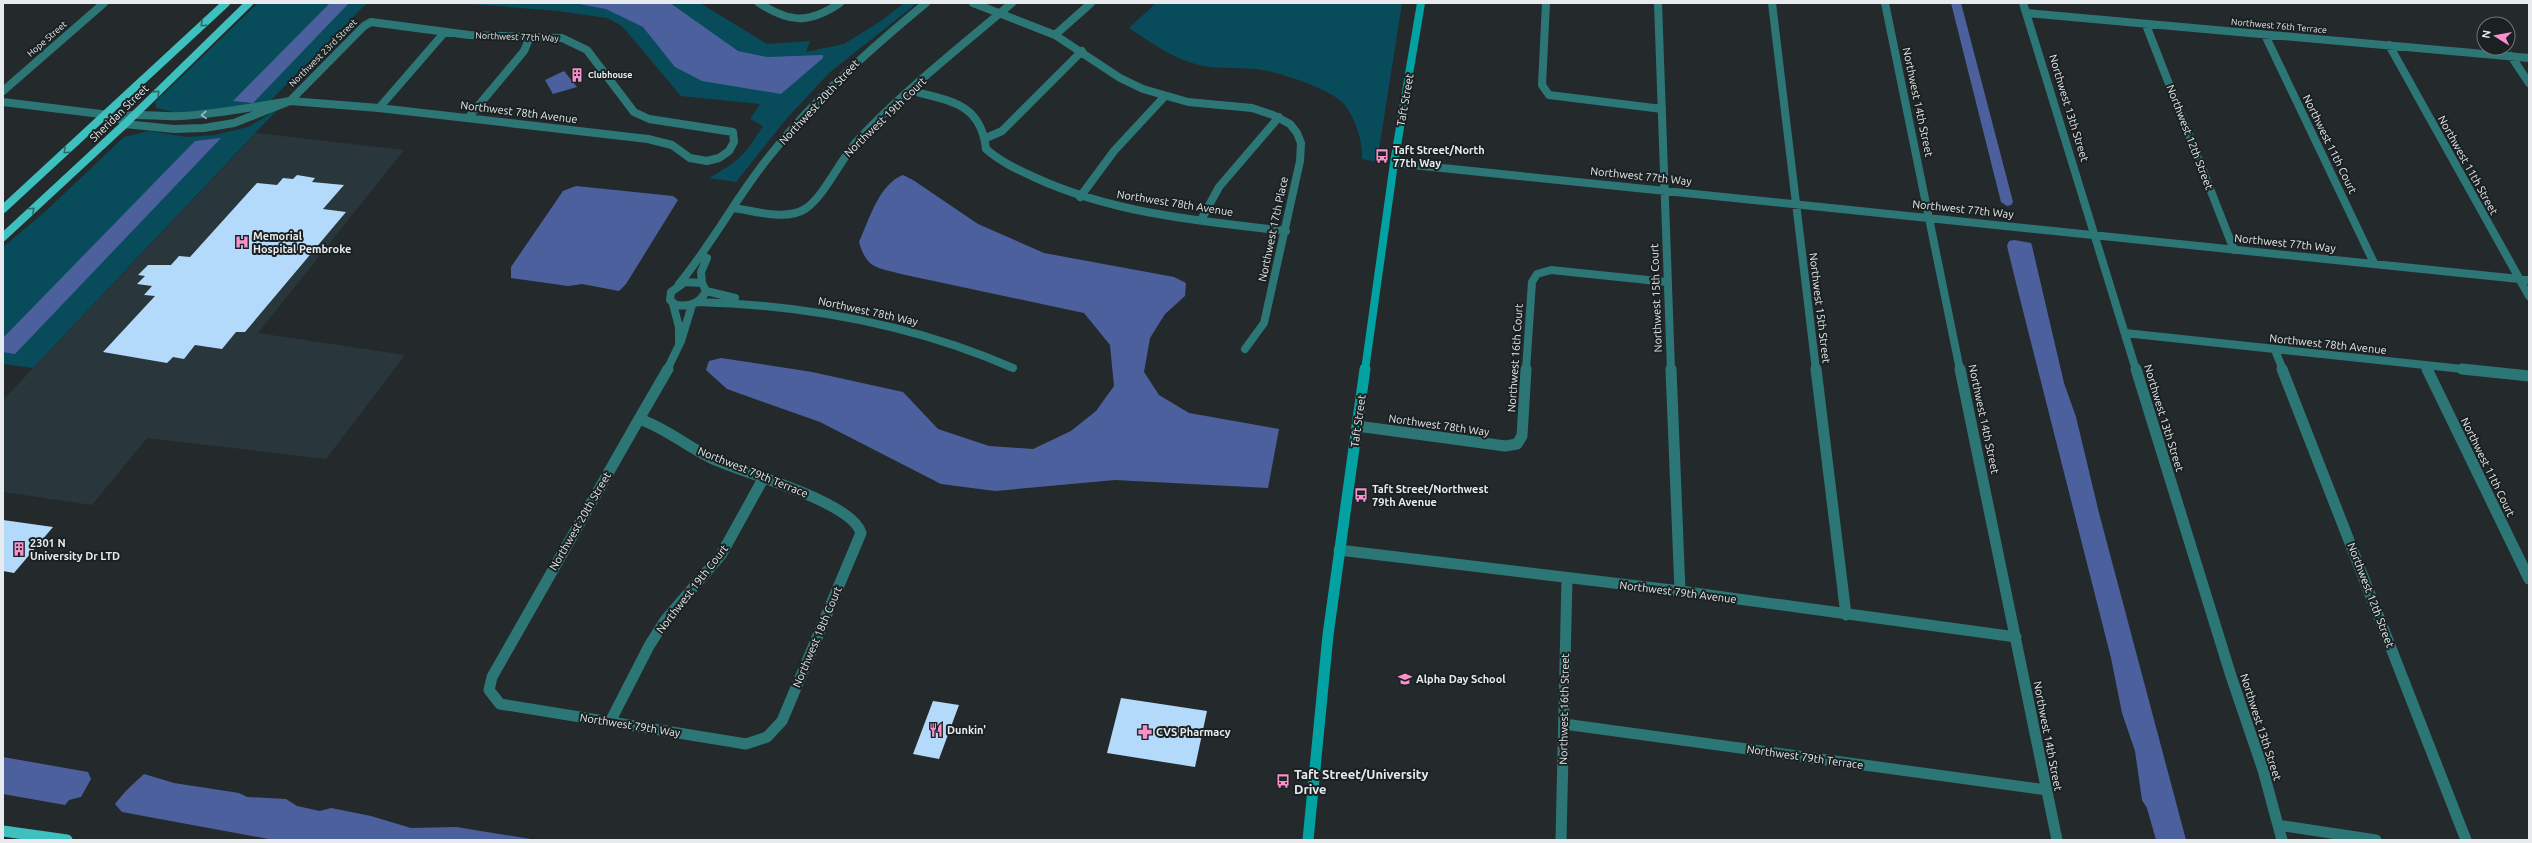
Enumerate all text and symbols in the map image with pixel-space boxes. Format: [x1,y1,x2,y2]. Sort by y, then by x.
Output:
north arrow [2476,16,2516,56]
street label: Northwest 23rd Street [287,17,359,89]
street label: Northwest 76th Terrace [2231,17,2327,35]
street label: Hope Street [25,19,69,59]
one-way arrow [200,19,208,27]
text: N [2480,29,2493,39]
street label: Northwest 77th Way [475,31,559,43]
street label: Northwest 14th Street [1901,46,1936,158]
street label: Northwest 13th Street [2047,53,2091,164]
street label: Northwest 20th Street [777,57,862,147]
building icon: Clubhouse [569,67,585,83]
place label: Clubhouse [588,70,633,80]
street label: Taft Street [1394,72,1416,127]
street label: Northwest 19th Court [842,74,929,159]
street label: Sheridan Street [87,82,151,144]
street label: Northwest 12th Street [2164,83,2216,192]
one-way arrow [152,90,160,97]
street label: Northwest 11th Court [2301,93,2360,196]
street label: Northwest 78th Avenue [460,99,578,125]
one-way arrow [201,110,207,119]
street label: Northwest 11th Street [2436,113,2501,217]
place label: Taft Street/North 77th Way [1393,144,1485,169]
one-way arrow [63,146,71,154]
bus stop icon: Taft Street/North 77th Way [1374,148,1390,164]
street label: Northwest 77th Way [1590,165,1693,187]
street label: Northwest 17th Place [1256,175,1290,283]
street label: Northwest 78th Avenue [1116,188,1234,218]
street label: Northwest 77th Way [1912,198,2015,220]
one-way arrow [27,208,34,215]
place label: Memorial Hospital Pembroke [253,230,351,255]
street label: Northwest 77th Way [2234,232,2337,254]
hospital icon: Memorial Hospital Pembroke [234,234,250,250]
street label: Northwest 15th Court [1648,243,1664,353]
street label: Northwest 15th Street [1807,252,1833,365]
street label: Northwest 78th Way [817,295,920,328]
street label: Northwest 16th Court [1505,303,1525,413]
street label: Northwest 78th Avenue [2269,332,2387,356]
street label: Northwest 14th Street [1967,363,2002,475]
street label: Northwest 13th Street [2142,363,2186,474]
street label: Taft Street [1348,393,1368,448]
street label: Northwest 78th Way [1388,412,1491,438]
street label: Northwest 11th Court [2459,416,2518,519]
street label: Northwest 79th Terrace [696,444,810,500]
street label: Northwest 20th Street [547,469,613,572]
place label: Taft Street/Northwest 79th Avenue [1372,483,1489,508]
bus stop icon: Taft Street/Northwest 79th Avenue [1353,487,1369,503]
place label: 2301 N University Dr LTD [30,537,120,562]
building icon: 2301 N University Dr LTD [11,541,27,557]
street label: Northwest 12th Street [2345,541,2397,650]
street label: Northwest 19th Court [654,542,731,636]
street label: Northwest 79th Avenue [1619,579,1737,605]
street label: Northwest 18th Court [790,584,844,689]
street label: Northwest 16th Street [1557,652,1571,765]
school or university icon: Alpha Day School [1397,671,1413,687]
street label: Northwest 13th Street [2238,672,2284,783]
place label: Alpha Day School [1416,673,1506,685]
street label: Northwest 14th Street [2031,680,2065,793]
street label: Northwest 79th Way [579,711,682,739]
restaurant icon: Dunkin' [928,722,944,738]
place label: Dunkin' [947,724,986,736]
pharmacy icon: CVS Pharmacy [1137,724,1153,740]
place label: CVS Pharmacy [1156,726,1231,738]
street label: Northwest 79th Terrace [1746,743,1864,771]
place label: Taft Street/University Drive [1294,767,1429,796]
bus stop icon: Taft Street/University Drive [1275,773,1291,789]

